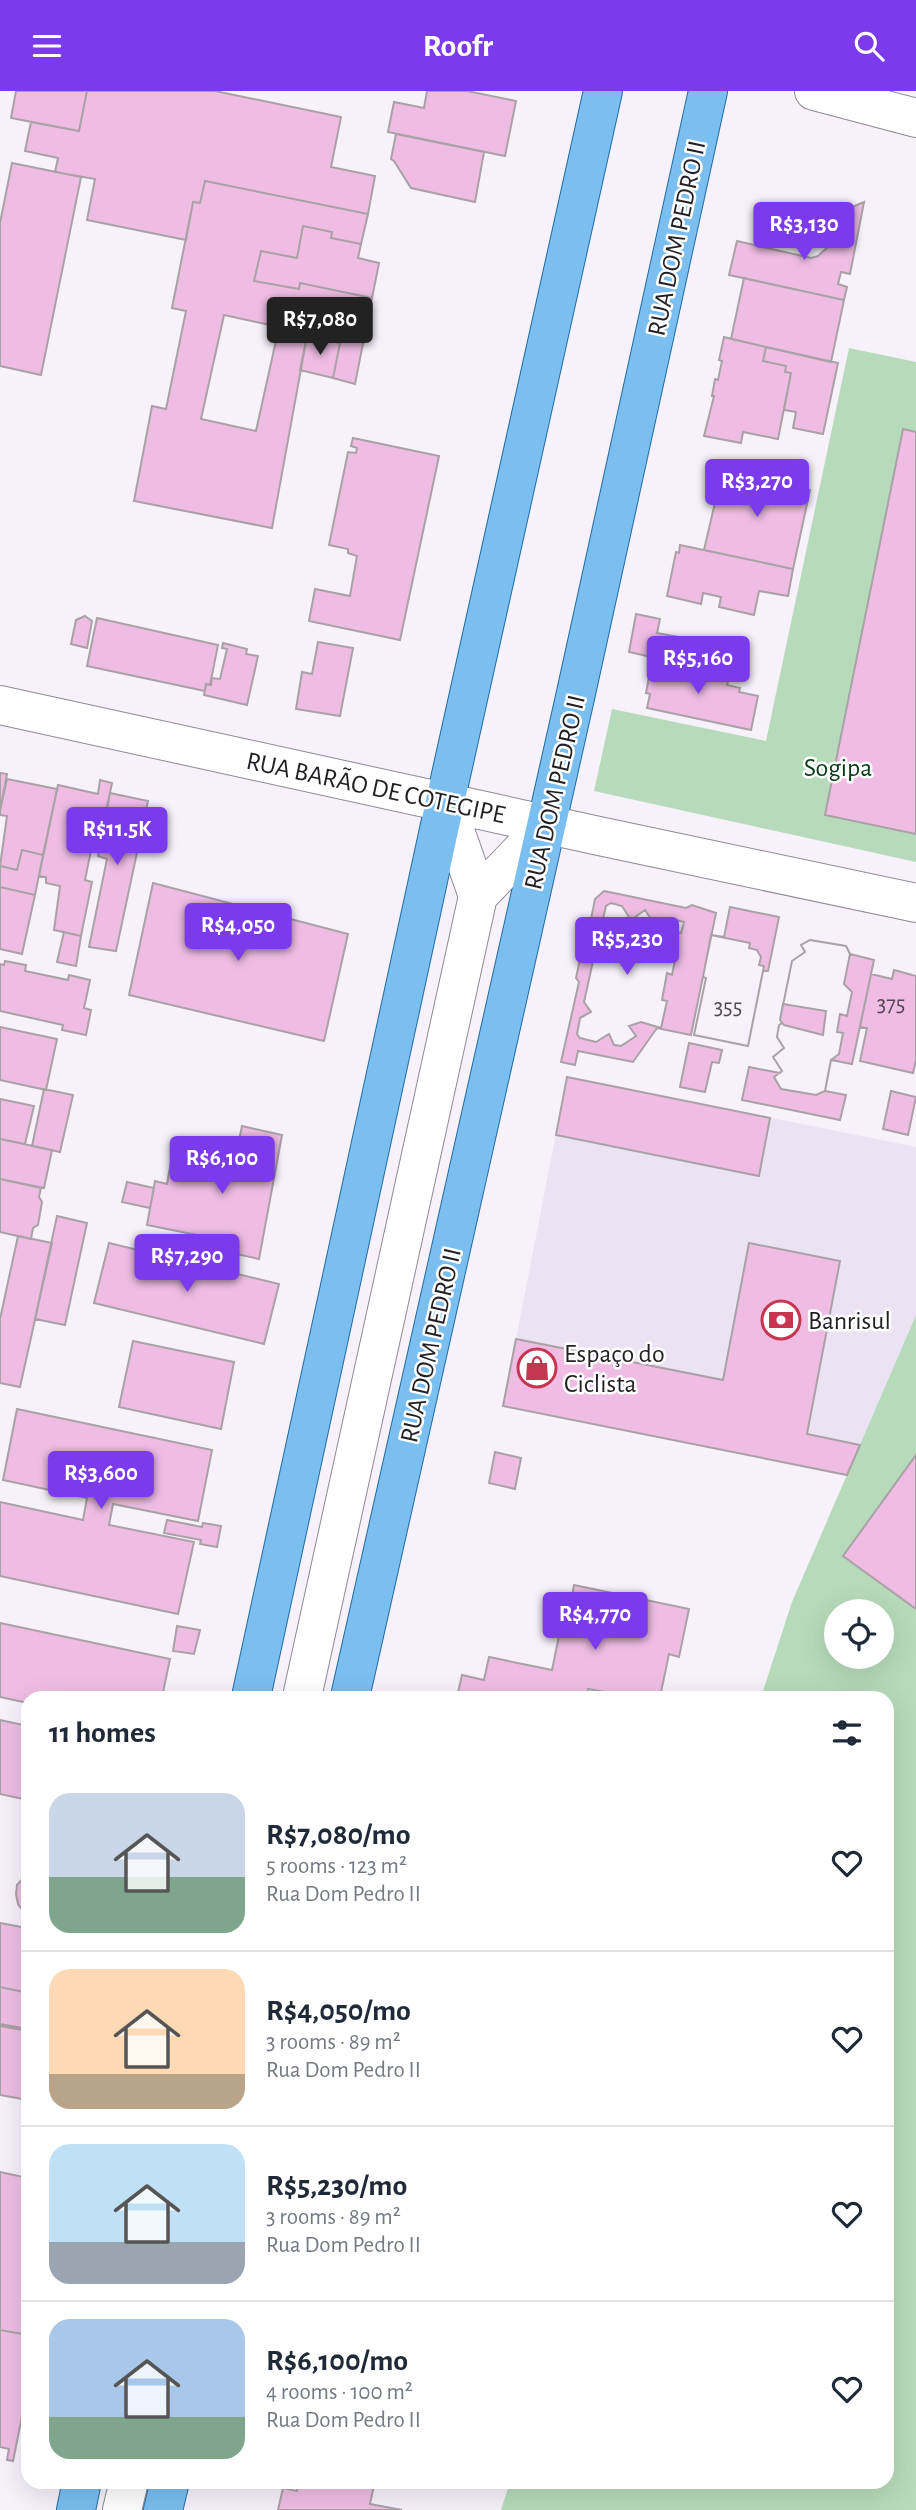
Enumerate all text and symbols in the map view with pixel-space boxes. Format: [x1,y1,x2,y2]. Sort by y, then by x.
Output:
icon: menu [28,27,66,65]
icon: search [850,27,888,65]
text: Roofr [423,30,493,62]
street label: RUA DOM PEDRO II [644,138,710,338]
pin: R$3,130 [739,202,869,262]
text: R$3,130 [769,213,839,236]
pin: R$7,080 [255,297,385,357]
text: R$7,080 [283,308,357,331]
pin: R$3,270 [692,459,822,519]
text: R$3,270 [721,470,793,493]
pin: R$5,160 [633,637,763,696]
text: R$5,160 [663,647,733,670]
street label: RUA DOM PEDRO II [520,692,590,892]
street label: RUA BARÃO DE COTEGIPE [244,747,508,828]
park label: Sogipa [804,755,872,781]
pin: R$11.5K [52,807,182,867]
text: R$11.5K [82,818,152,841]
pin: R$4,050 [173,903,303,963]
text: R$4,050 [201,914,275,937]
pin: R$5,230 [562,917,692,977]
text: R$5,230 [591,928,663,951]
house number: 375 [877,993,905,1016]
house number: 355 [714,996,742,1019]
pin: R$6,100 [157,1137,287,1196]
text: R$6,100 [186,1147,258,1170]
pin: R$7,290 [122,1235,252,1294]
text: R$7,290 [150,1245,224,1268]
street label: RUA DOM PEDRO II [396,1245,466,1445]
bank icon: Banrisul [760,1299,802,1341]
place label: Banrisul [808,1308,891,1334]
place label: Espaço do Ciclista [564,1341,665,1397]
shop icon: Espaço do Ciclista [516,1347,558,1389]
pin: R$3,600 [36,1451,166,1511]
text: R$3,600 [64,1462,138,1485]
pin: R$4,770 [530,1593,660,1652]
map controls [824,1599,894,1669]
button: locate [824,1599,894,1669]
text: R$4,770 [559,1603,631,1626]
icon: filters [828,1714,866,1752]
text: 11 homes [49,1718,156,1748]
text: R$7,080/mo [266,1820,411,1850]
icon: home [105,1821,189,1905]
icon: heart [828,1844,866,1882]
text: 5 rooms · 123 m² [266,1855,407,1878]
text: Rua Dom Pedro II [266,1883,421,1906]
text: R$4,050/mo [266,1996,411,2026]
icon: home [105,1997,189,2081]
icon: heart [828,2020,866,2058]
text: 3 rooms · 89 m² [266,2031,401,2054]
text: Rua Dom Pedro II [266,2059,421,2082]
text: R$5,230/mo [266,2171,407,2201]
icon: home [105,2172,189,2256]
icon: heart [828,2195,866,2233]
text: 3 rooms · 89 m² [266,2206,401,2229]
text: Rua Dom Pedro II [266,2234,421,2257]
text: R$6,100/mo [266,2346,408,2376]
icon: home [105,2347,189,2431]
icon: heart [828,2370,866,2408]
text: 4 rooms · 100 m² [266,2381,413,2404]
text: Rua Dom Pedro II [266,2409,421,2432]

